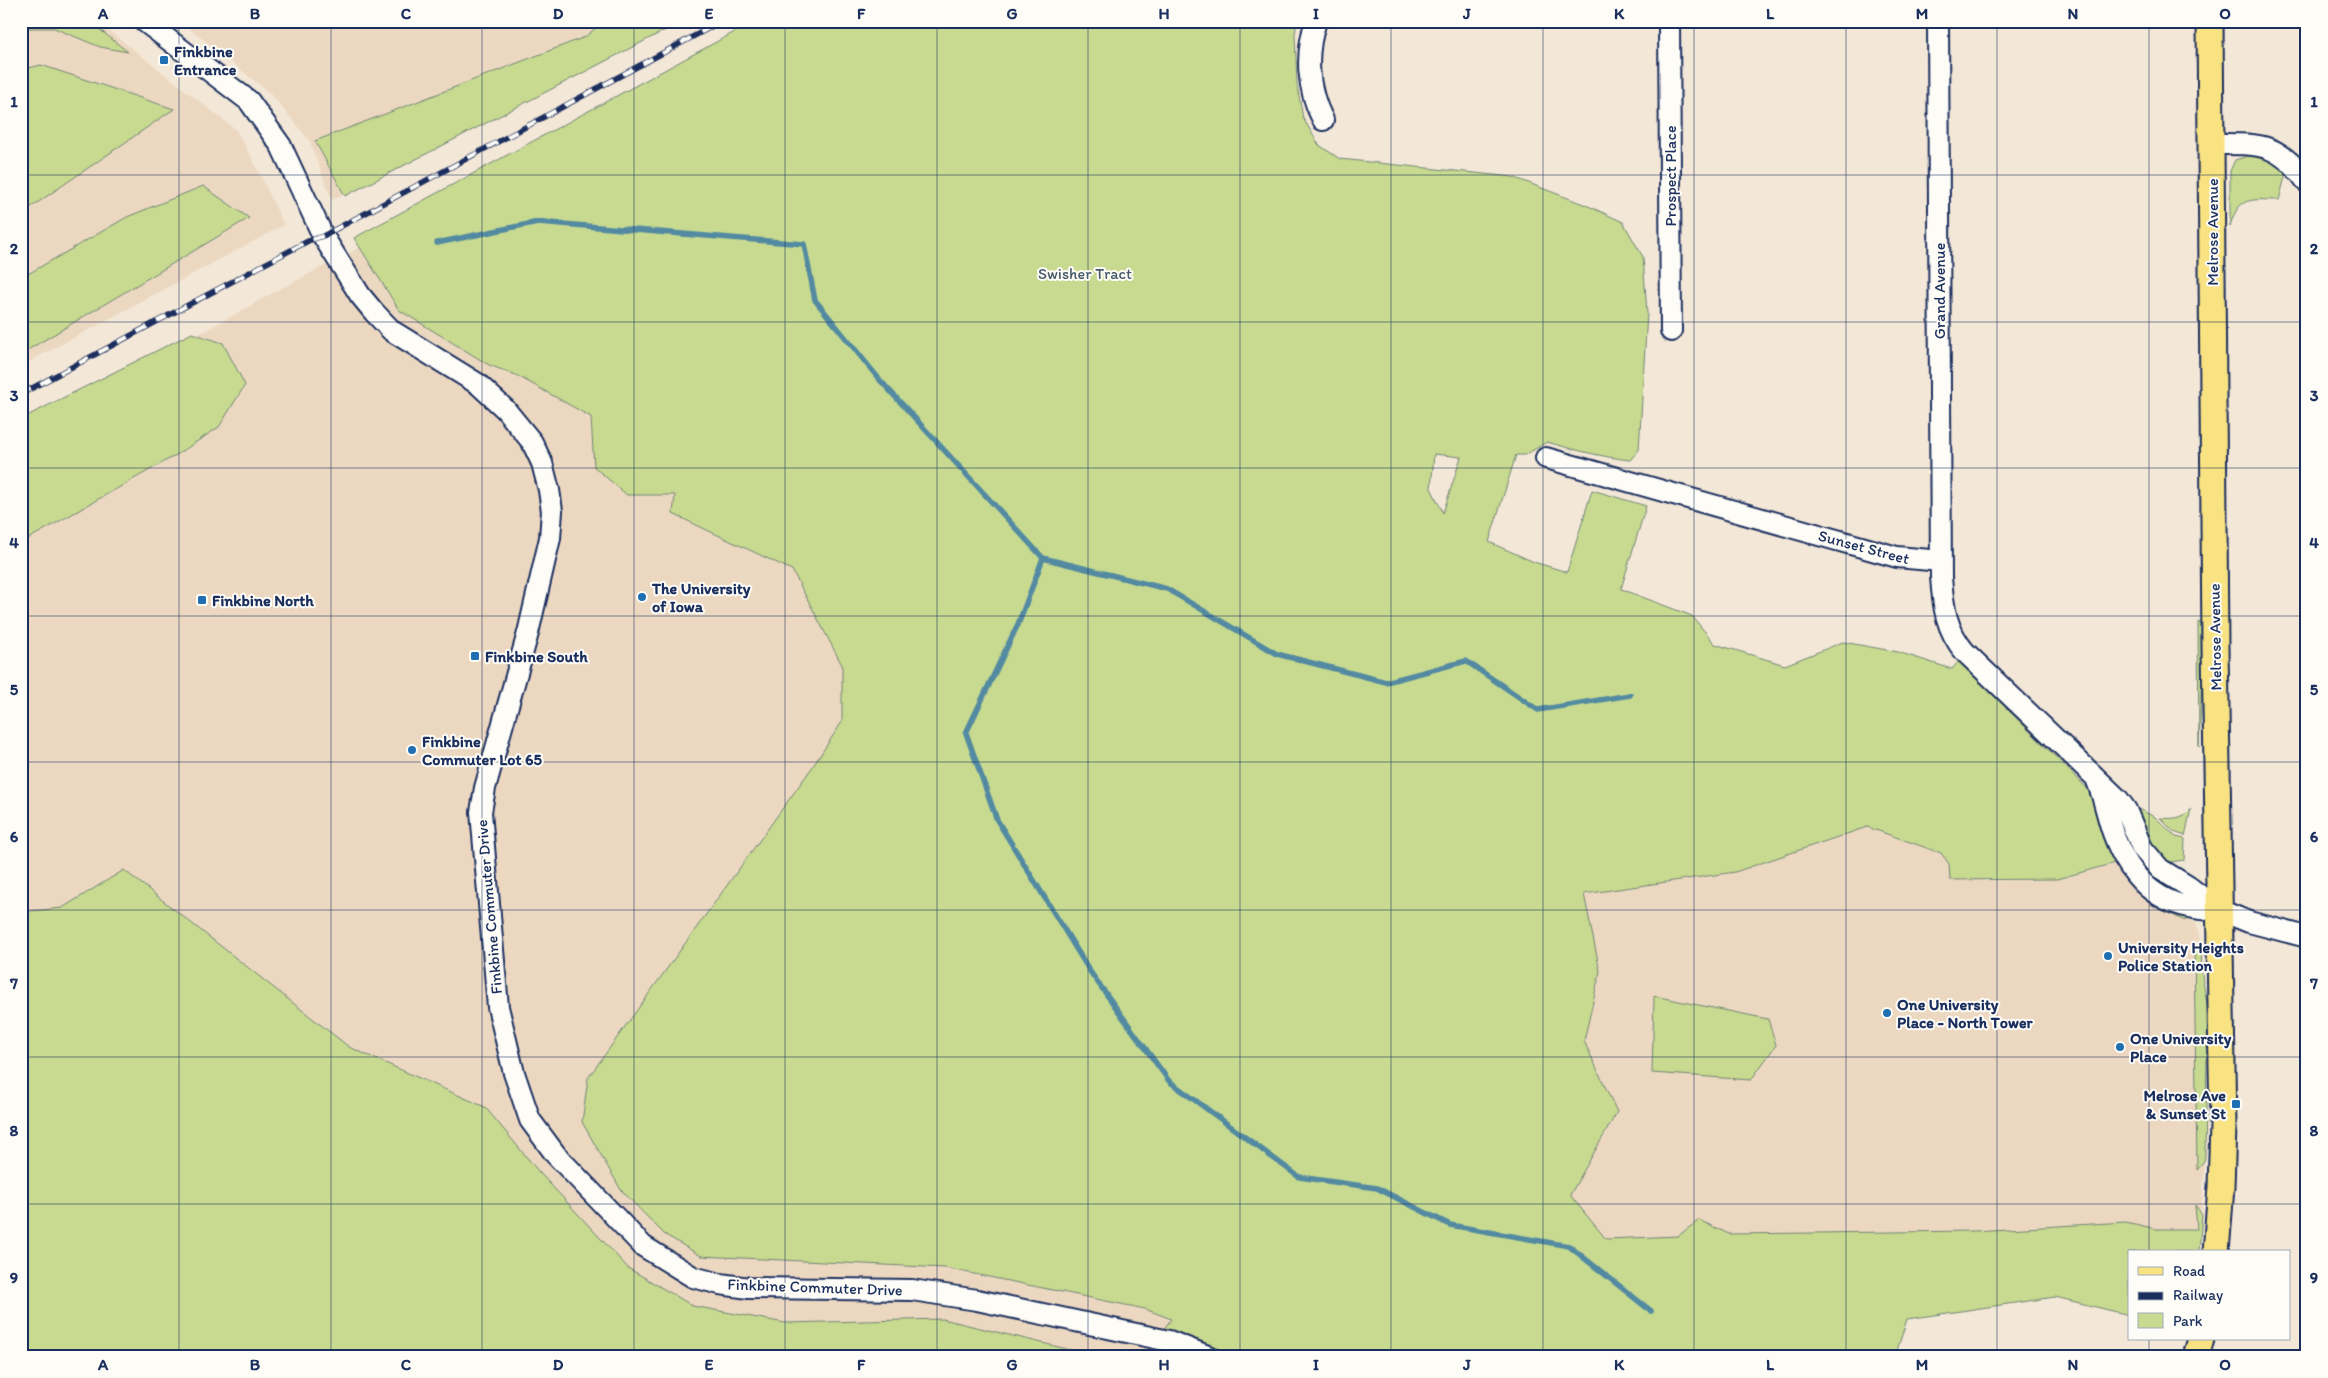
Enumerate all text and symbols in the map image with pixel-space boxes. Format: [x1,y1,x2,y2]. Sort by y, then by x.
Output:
text: A [97,4,109,23]
text: B [250,4,261,23]
text: C [401,4,412,23]
text: D [553,4,564,23]
text: E [705,4,714,23]
text: F [857,4,866,23]
text: G [1006,4,1018,23]
text: H [1158,4,1170,23]
text: I [1313,4,1319,23]
text: J [1462,4,1471,23]
text: K [1614,4,1625,23]
text: L [1766,4,1775,23]
text: M [1916,4,1928,23]
text: N [2068,4,2078,23]
text: O [2219,4,2231,23]
place label: Finkbine Entrance [174,42,237,79]
marker: Finkbine Entrance [158,54,170,66]
text: 1 [10,92,18,111]
text: 1 [2310,92,2318,111]
street label: Prospect Place [1661,125,1680,227]
street label: Melrose Avenue [2203,178,2222,286]
text: 2 [10,239,19,258]
text: 2 [2310,239,2319,258]
street label: Grand Avenue [1930,243,1949,339]
park label: Swisher Tract [1038,264,1132,283]
text: 3 [10,386,19,405]
text: 3 [2310,386,2319,405]
street label: Sunset Street [1816,526,1912,568]
text: 4 [9,533,19,552]
text: 4 [2309,533,2319,552]
place label: The University of Iowa [651,579,751,616]
street label: Melrose Avenue [2205,583,2225,691]
place label: Finkbine North [212,591,314,610]
marker: The University of Iowa [636,591,648,603]
marker: Finkbine North [196,594,208,606]
place label: Finkbine South [485,647,588,666]
marker: Finkbine South [469,650,481,662]
text: 5 [10,680,19,699]
text: 5 [2310,680,2319,699]
place label: Finkbine Commuter Lot 65 [422,732,543,769]
marker: Finkbine Commuter Lot 65 [406,744,418,756]
street label: Finkbine Commuter Drive [472,819,506,995]
text: 6 [10,827,19,846]
text: 6 [2310,827,2319,846]
place label: University Heights Police Station [2118,938,2244,975]
marker: University Heights Police Station [2102,950,2114,962]
text: 7 [9,974,18,993]
text: 7 [2309,974,2318,993]
place label: One University Place - North Tower [1897,995,2034,1032]
marker: One University Place - North Tower [1881,1007,1893,1019]
place label: One University Place [2130,1029,2232,1066]
marker: One University Place [2114,1041,2126,1053]
place label: Melrose Ave & Sunset St [2144,1086,2226,1123]
marker: Melrose Ave & Sunset St [2230,1098,2242,1110]
text: 8 [10,1121,19,1140]
text: 8 [2310,1121,2319,1140]
legend [2128,1250,2290,1340]
text: Road [2173,1262,2206,1280]
text: 9 [10,1268,18,1287]
text: 9 [2310,1268,2318,1287]
street label: Finkbine Commuter Drive [727,1274,903,1300]
text: Railway [2173,1286,2223,1304]
text: Park [2173,1312,2203,1330]
text: A [97,1355,109,1374]
text: B [250,1355,261,1374]
text: C [401,1355,412,1374]
text: D [553,1355,564,1374]
text: E [705,1355,714,1374]
text: F [857,1355,866,1374]
text: G [1006,1355,1018,1374]
text: H [1158,1355,1170,1374]
text: I [1313,1355,1319,1374]
text: J [1462,1355,1471,1374]
text: K [1614,1355,1625,1374]
text: L [1766,1355,1775,1374]
text: M [1916,1355,1928,1374]
text: N [2068,1355,2078,1374]
text: O [2219,1355,2231,1374]

